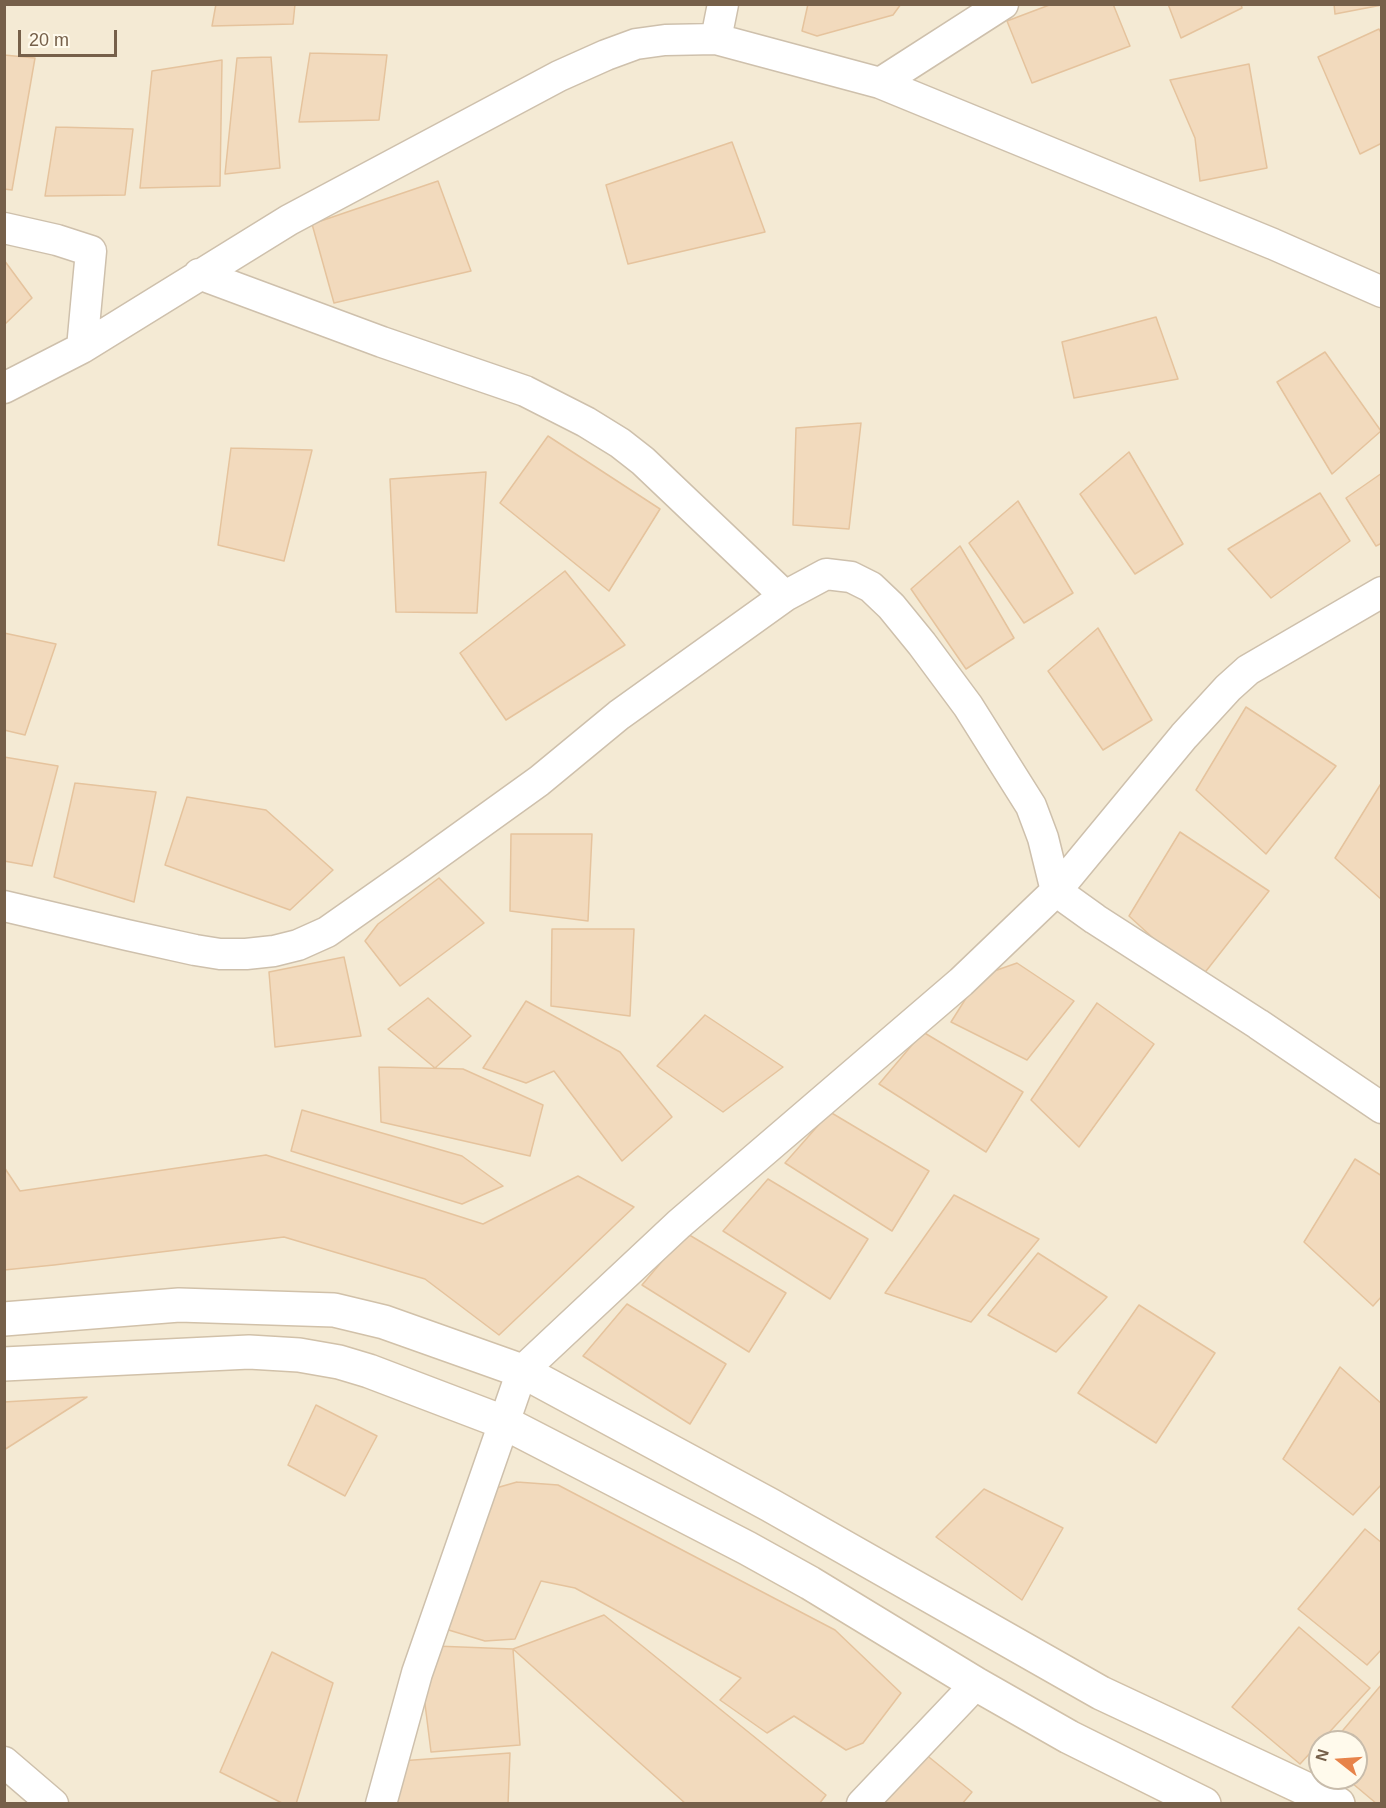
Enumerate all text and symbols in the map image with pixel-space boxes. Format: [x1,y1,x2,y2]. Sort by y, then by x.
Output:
scale bar [21,18,120,56]
text: 20 m [29,30,69,50]
north arrow [1308,1730,1368,1790]
text: N [1312,1747,1332,1763]

